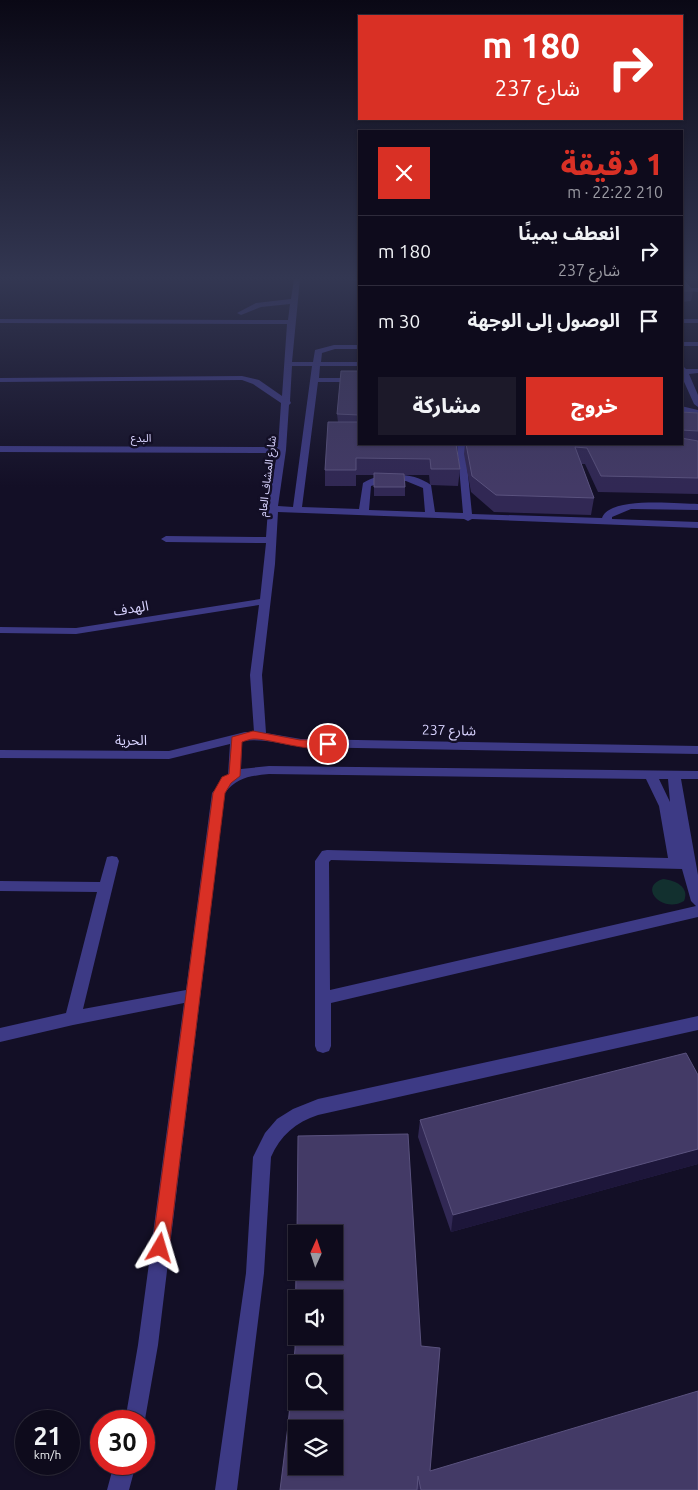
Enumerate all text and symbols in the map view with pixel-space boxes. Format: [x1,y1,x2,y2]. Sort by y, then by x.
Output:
text: 180 m [482,25,580,65]
icon: right [598,35,663,100]
text: شارع 237 [495,75,580,100]
button: close [378,147,430,199]
text: 1 دقيقة [561,147,663,181]
text: 210 m · 22:22 [567,183,663,201]
text: انعطف يمينًا [518,222,620,244]
icon: right [635,237,663,265]
text: 180 m [378,240,431,262]
text: شارع 237 [558,261,620,279]
icon: arrive [635,307,663,335]
text: الوصول إلى الوجهة [468,309,620,331]
text: 30 m [378,310,420,332]
button: مشاركة [378,377,516,435]
button: خروج [526,377,663,435]
street label: البدع [131,432,151,446]
street label: شارع المشاف العام [256,434,280,517]
street label: الهدف [112,597,150,620]
street label: شارع 237 [422,722,476,741]
pin [307,723,349,765]
icon: arrive [314,730,342,758]
street label: الحرية [115,732,147,749]
position arrow [133,1221,185,1273]
north arrow [288,1225,342,1280]
map controls [288,1225,343,1475]
button: sound [288,1290,343,1345]
button: search [288,1355,343,1410]
speed limit sign: 30 [90,1410,155,1475]
button: layers [288,1420,343,1475]
text: 21 [33,1422,62,1450]
text: km/h [34,1448,61,1461]

